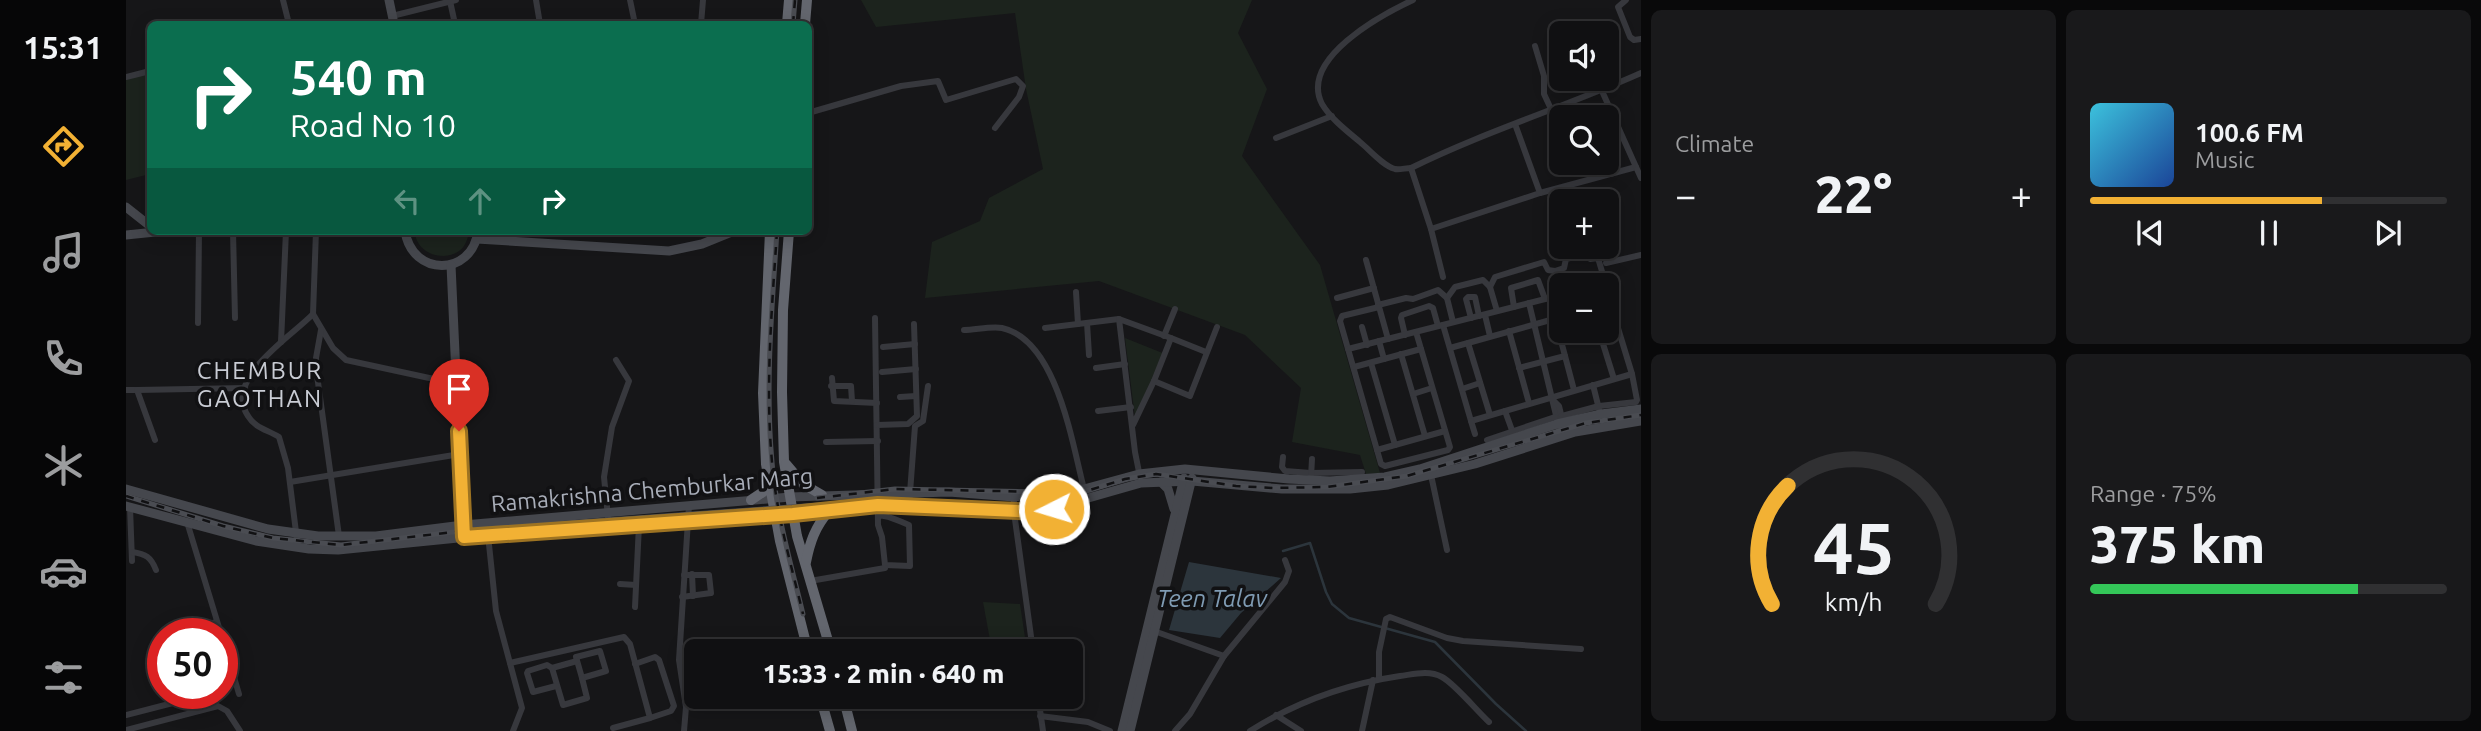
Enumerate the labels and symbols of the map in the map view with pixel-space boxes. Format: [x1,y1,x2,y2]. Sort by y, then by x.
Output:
district label: CHEMBUR GAOTHAN [197,357,323,412]
pin [429,359,489,431]
street label: Ramakrishna Chemburkar Marg [490,463,814,516]
position arrow [1017,472,1091,546]
water label: Teen Talav [1157,585,1268,612]
speed limit sign: 50 [147,618,238,709]

